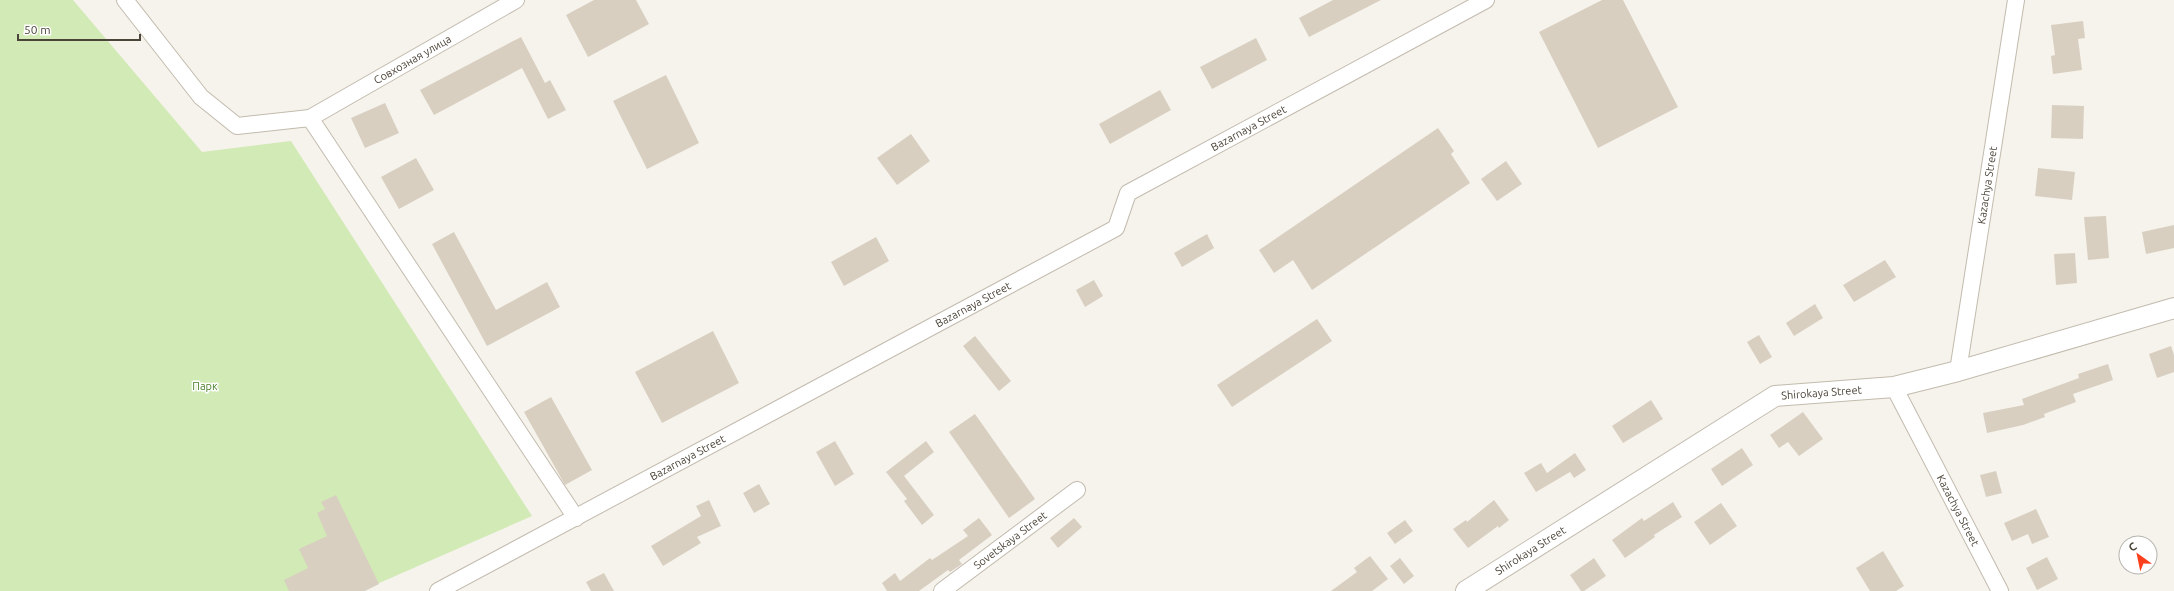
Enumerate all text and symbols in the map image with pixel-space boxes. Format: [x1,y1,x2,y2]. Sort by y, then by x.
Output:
scale bar [18,16,140,42]
text: 50 m [24,23,51,36]
street label: Совхозная улица [372,33,453,86]
street label: Bazarnaya Street [1209,103,1289,153]
street label: Kazachya Street [1975,145,1999,225]
street label: Bazarnaya Street [933,279,1013,330]
park label: Парк [192,380,218,392]
street label: Shirokaya Street [1781,383,1863,402]
street label: Bazarnaya Street [648,432,728,482]
street label: Kazachya Street [1935,473,1982,549]
street label: Sovetskaya Street [971,508,1049,571]
street label: Shirokaya Street [1493,523,1568,577]
north arrow [2118,535,2158,575]
text: С [2126,540,2139,554]

